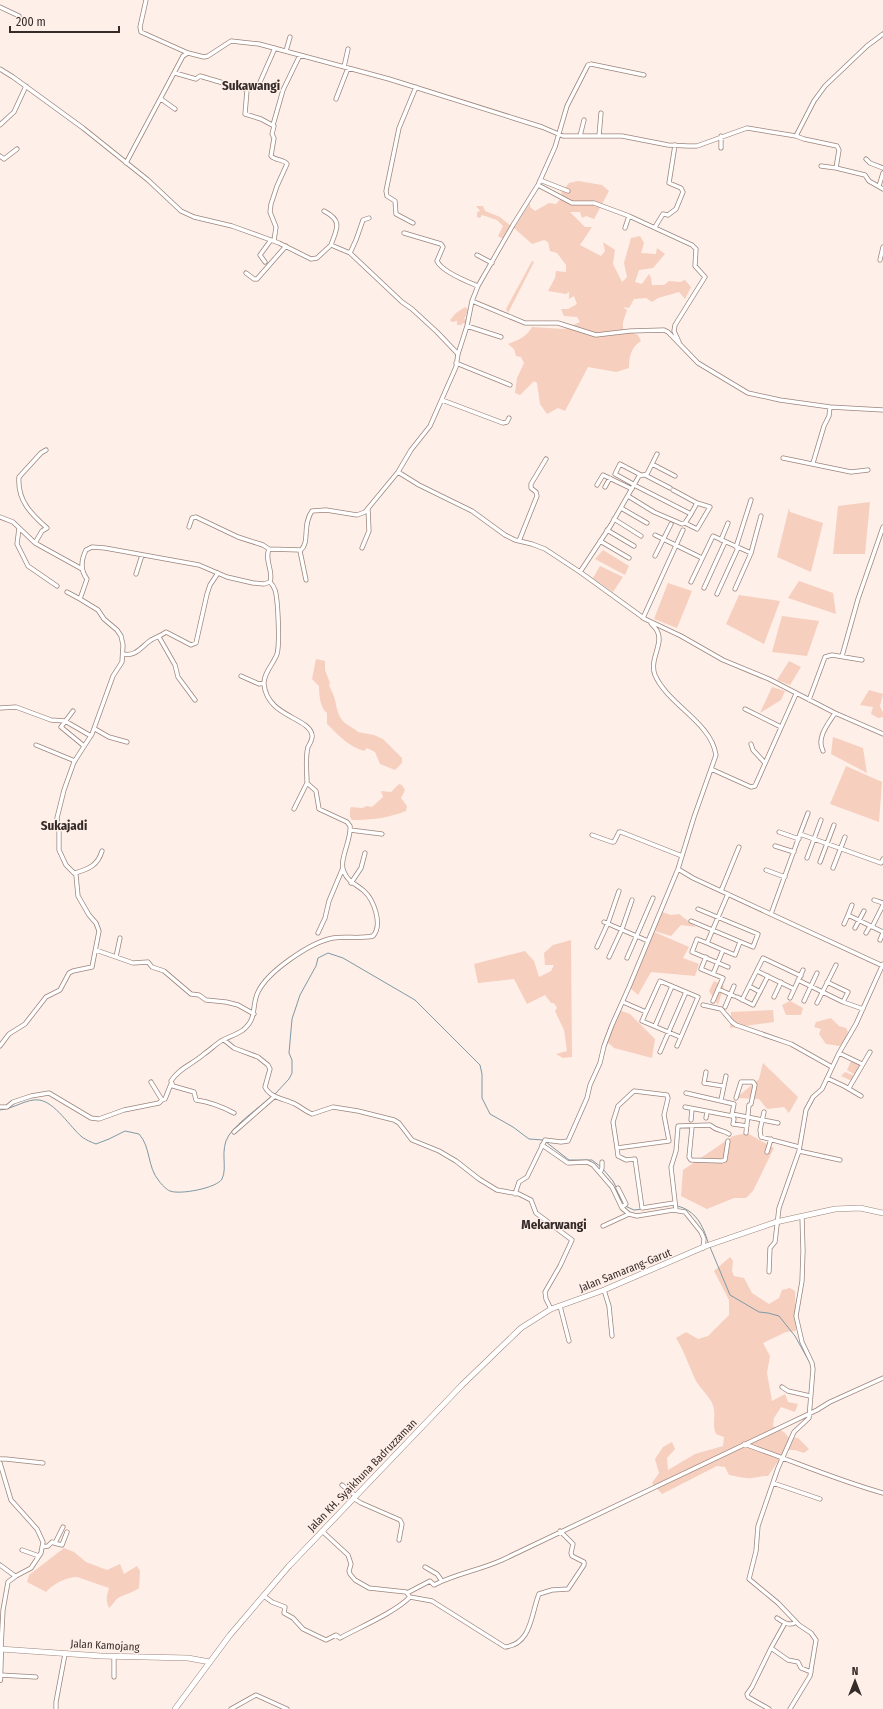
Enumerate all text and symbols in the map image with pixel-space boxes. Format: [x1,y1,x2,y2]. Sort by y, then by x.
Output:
scale bar [10,8,119,34]
text: 200 m [16,15,46,29]
district label: Sukawangi [222,78,280,93]
district label: Sukajadi [41,818,87,833]
district label: Mekarwangi [521,1217,587,1232]
street label: Jalan Samarang-Garut [577,1246,674,1295]
street label: Jalan KH. Syaikhuna Badruzzaman [305,1416,420,1534]
street label: Jalan Kamojang [70,1637,141,1654]
north arrow [835,1661,875,1701]
text: N [852,1665,858,1678]

